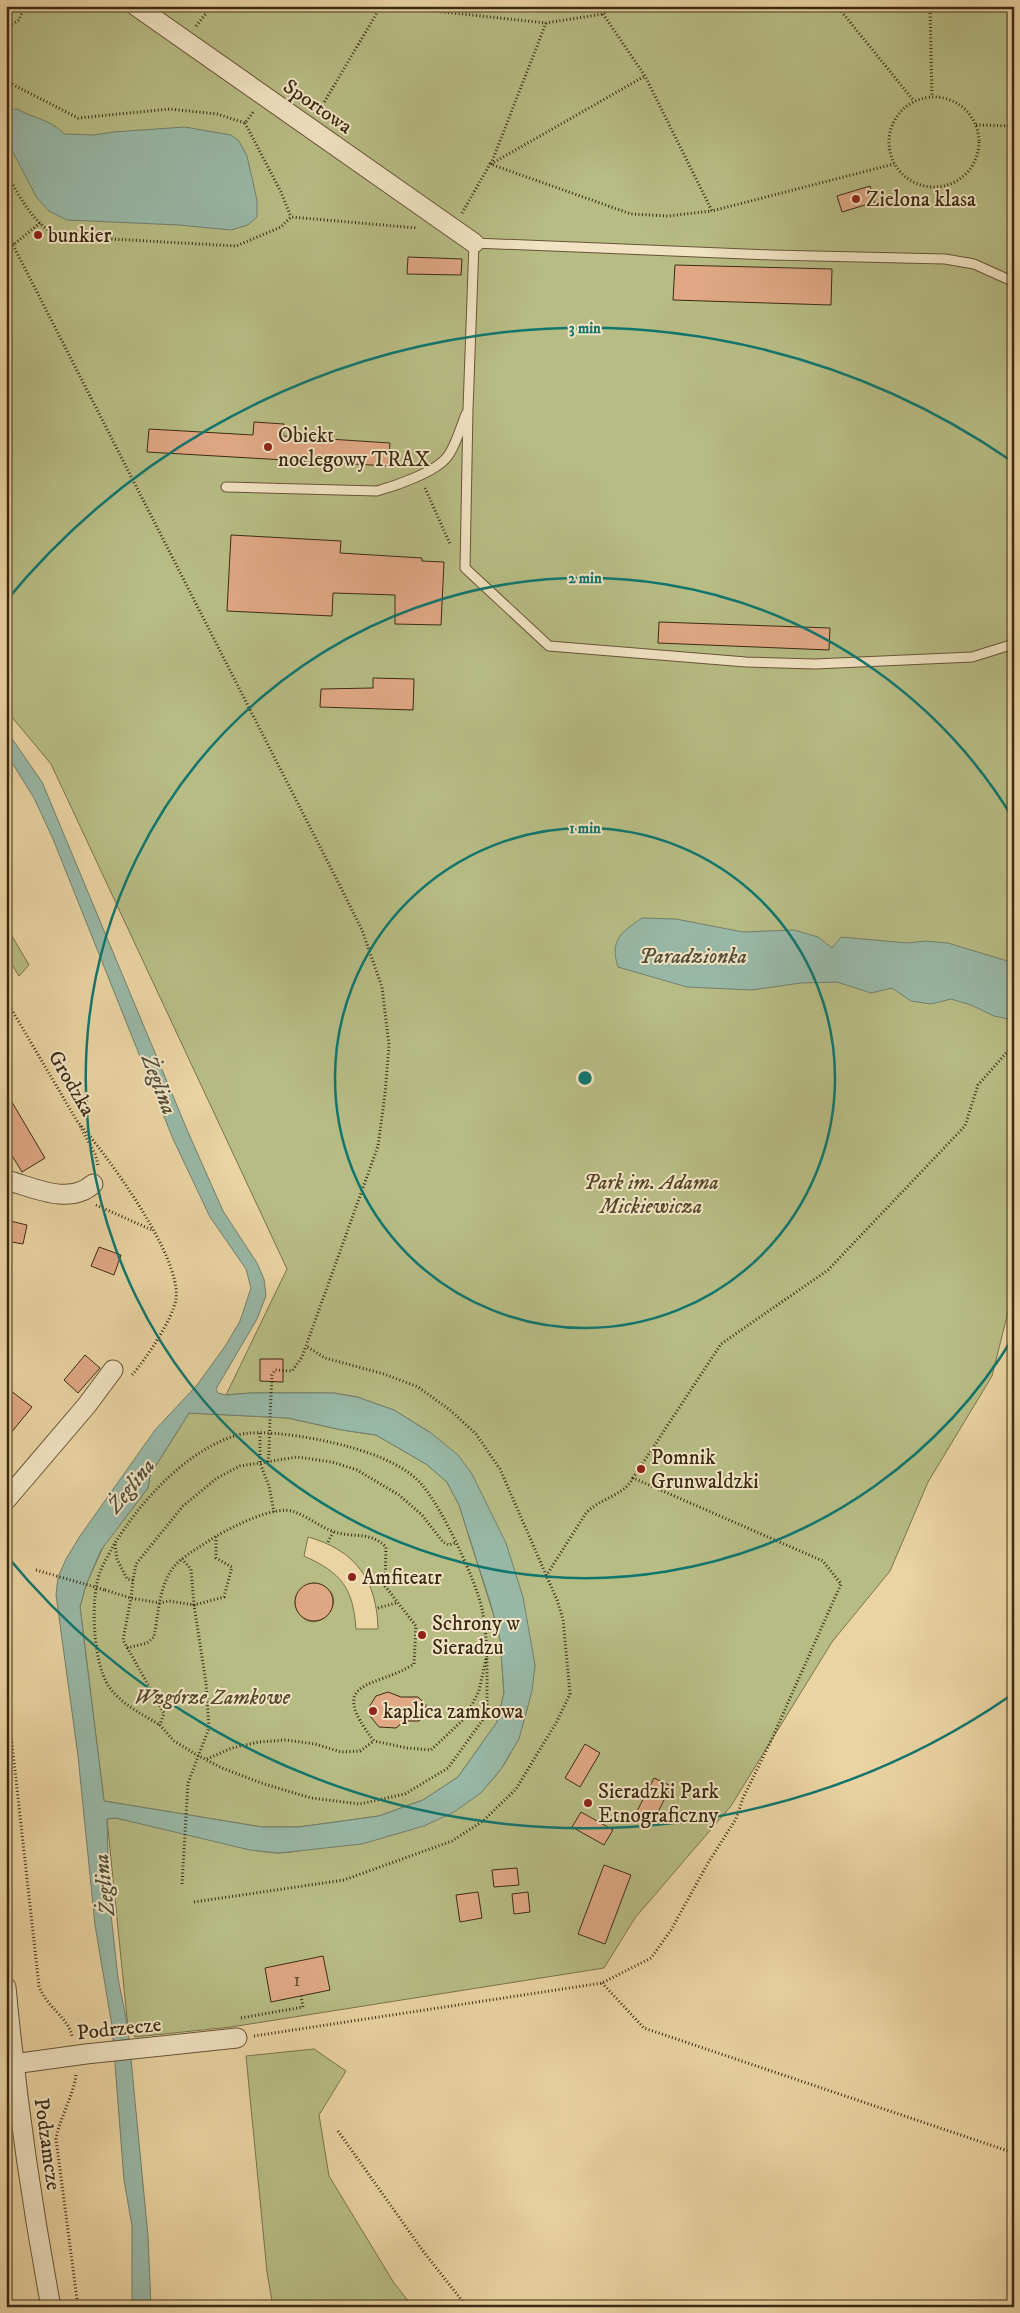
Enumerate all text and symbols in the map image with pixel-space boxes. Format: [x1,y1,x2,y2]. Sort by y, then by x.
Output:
street label: Sportowa [278,74,357,140]
place label: Zielona klasa [866,187,976,213]
marker: Zielona klasa [850,193,862,205]
place label: bunkier [48,223,111,249]
marker: bunkier [32,229,44,241]
text: 3 min [569,319,601,338]
place label: Obiekt noclegowy TRAX [278,423,430,473]
marker: Obiekt noclegowy TRAX [262,441,274,453]
text: 2 min [568,569,602,588]
text: 1 min [569,819,601,838]
water label: Paradzionka [639,943,747,970]
street label: Grodzka [42,1046,100,1121]
water label: Żeglina [135,1050,182,1118]
centre of rings [576,1069,594,1087]
park label: Park im. Adama Mickiewicza [584,1170,719,1220]
place label: Pomnik Grunwaldzki [651,1445,759,1495]
water label: Żeglina [100,1453,161,1519]
marker: Pomnik Grunwaldzki [635,1463,647,1475]
place label: Amfiteatr [362,1565,442,1591]
marker: Amfiteatr [346,1571,358,1583]
place label: Schrony w Sieradzu [432,1611,520,1661]
marker: Schrony w Sieradzu [416,1629,428,1641]
park label: Wzgórze Zamkowe [134,1685,291,1711]
place label: kaplica zamkowa [383,1699,524,1725]
marker: kaplica zamkowa [367,1705,379,1717]
place label: Sieradzki Park Etnograficzny [598,1779,720,1829]
marker: Sieradzki Park Etnograficzny [582,1797,594,1809]
water label: Żeglina [88,1853,121,1918]
house number: 1 [294,1969,301,1992]
street label: Podrzecze [75,2012,163,2046]
street label: Podzamcze [28,2096,66,2192]

